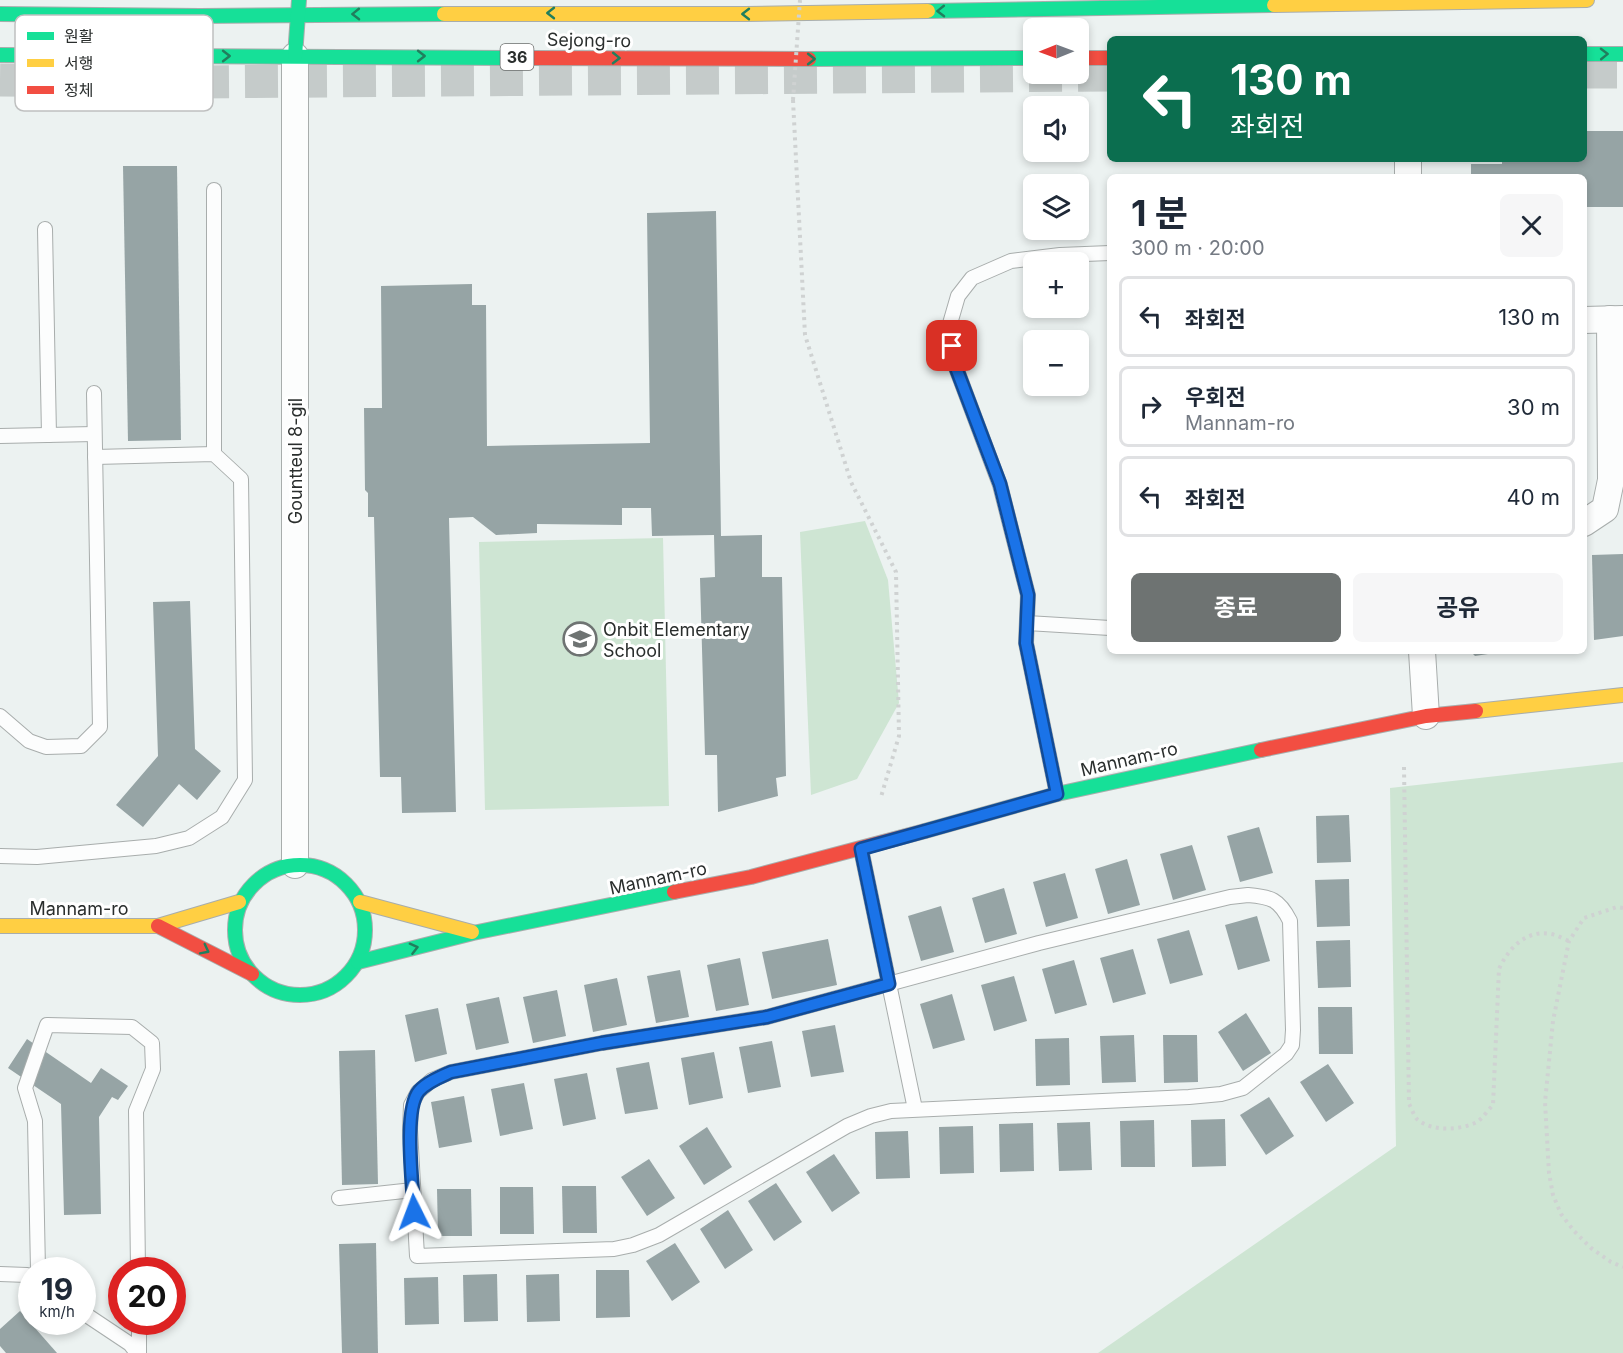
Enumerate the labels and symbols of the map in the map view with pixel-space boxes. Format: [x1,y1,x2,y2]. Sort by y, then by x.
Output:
one-way arrow [936,5,945,17]
one-way arrow [546,7,555,19]
one-way arrow [351,8,360,20]
one-way arrow [741,8,750,20]
legend [15,15,213,111]
north arrow [1023,18,1089,84]
text: 원활 [64,26,94,46]
street label: Sejong-ro [547,29,631,51]
road number: 36 [500,44,534,70]
one-way arrow [1599,48,1608,60]
one-way arrow [222,50,231,62]
one-way arrow [417,50,426,62]
one-way arrow [612,52,621,64]
text: 서행 [64,53,93,73]
one-way arrow [807,53,816,65]
text: 정체 [64,80,93,100]
pin [926,320,977,371]
street label: Gountteul 8-gil [285,398,306,524]
place label: Onbit Elementary School [603,619,750,661]
school or university icon: Onbit Elementary School [562,621,598,657]
street label: Mannam-ro [1078,738,1180,780]
street label: Mannam-ro [607,857,709,899]
street label: Mannam-ro [29,898,129,919]
one-way arrow [409,942,419,955]
one-way arrow [199,943,210,954]
position arrow [382,1180,446,1244]
speed limit sign: 20 [108,1257,186,1335]

